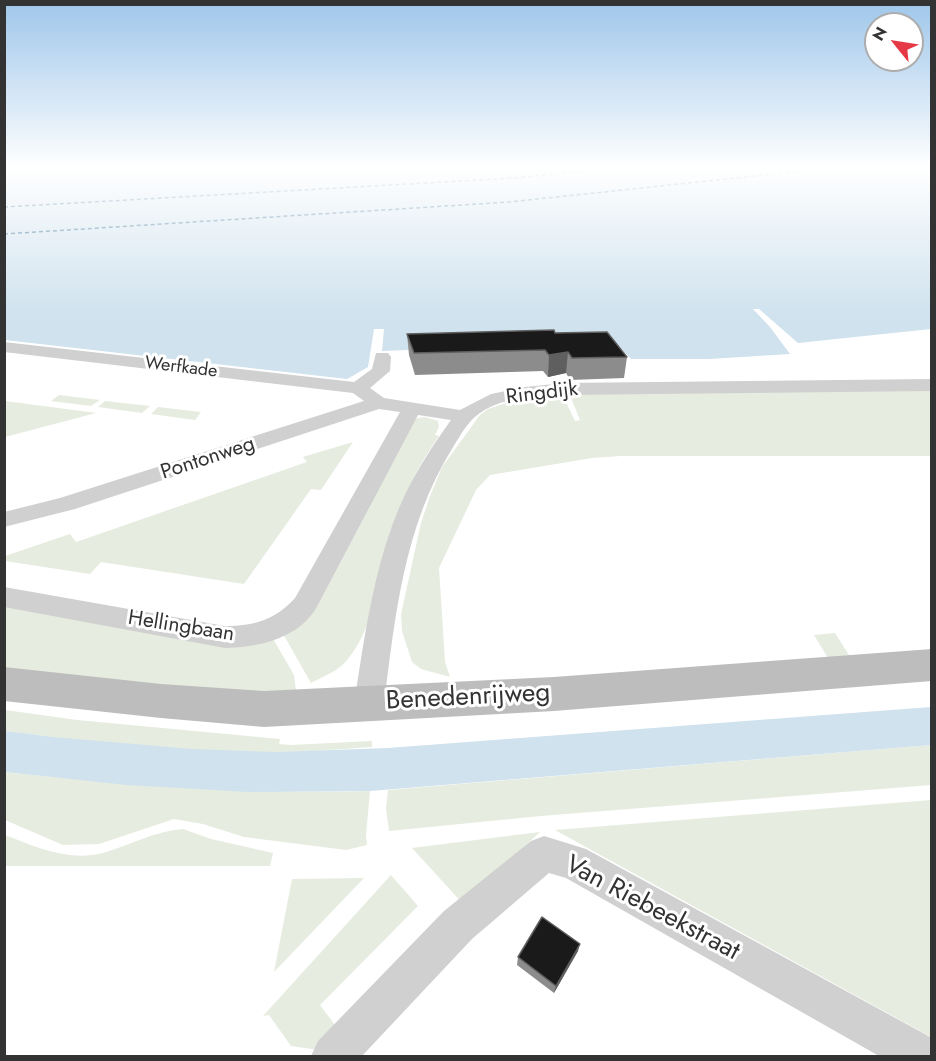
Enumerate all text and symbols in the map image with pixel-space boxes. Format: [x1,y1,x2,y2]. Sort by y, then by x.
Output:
north arrow [864,12,924,72]
text: N [867,22,893,45]
street label: Werfkade [143,353,219,383]
street label: Ringdijk [505,377,579,411]
street label: Pontonweg [158,432,258,486]
street label: Hellingbaan [126,606,236,648]
street label: Benedenrijweg [385,678,551,718]
street label: Van Riebeekstraat [559,850,745,968]

